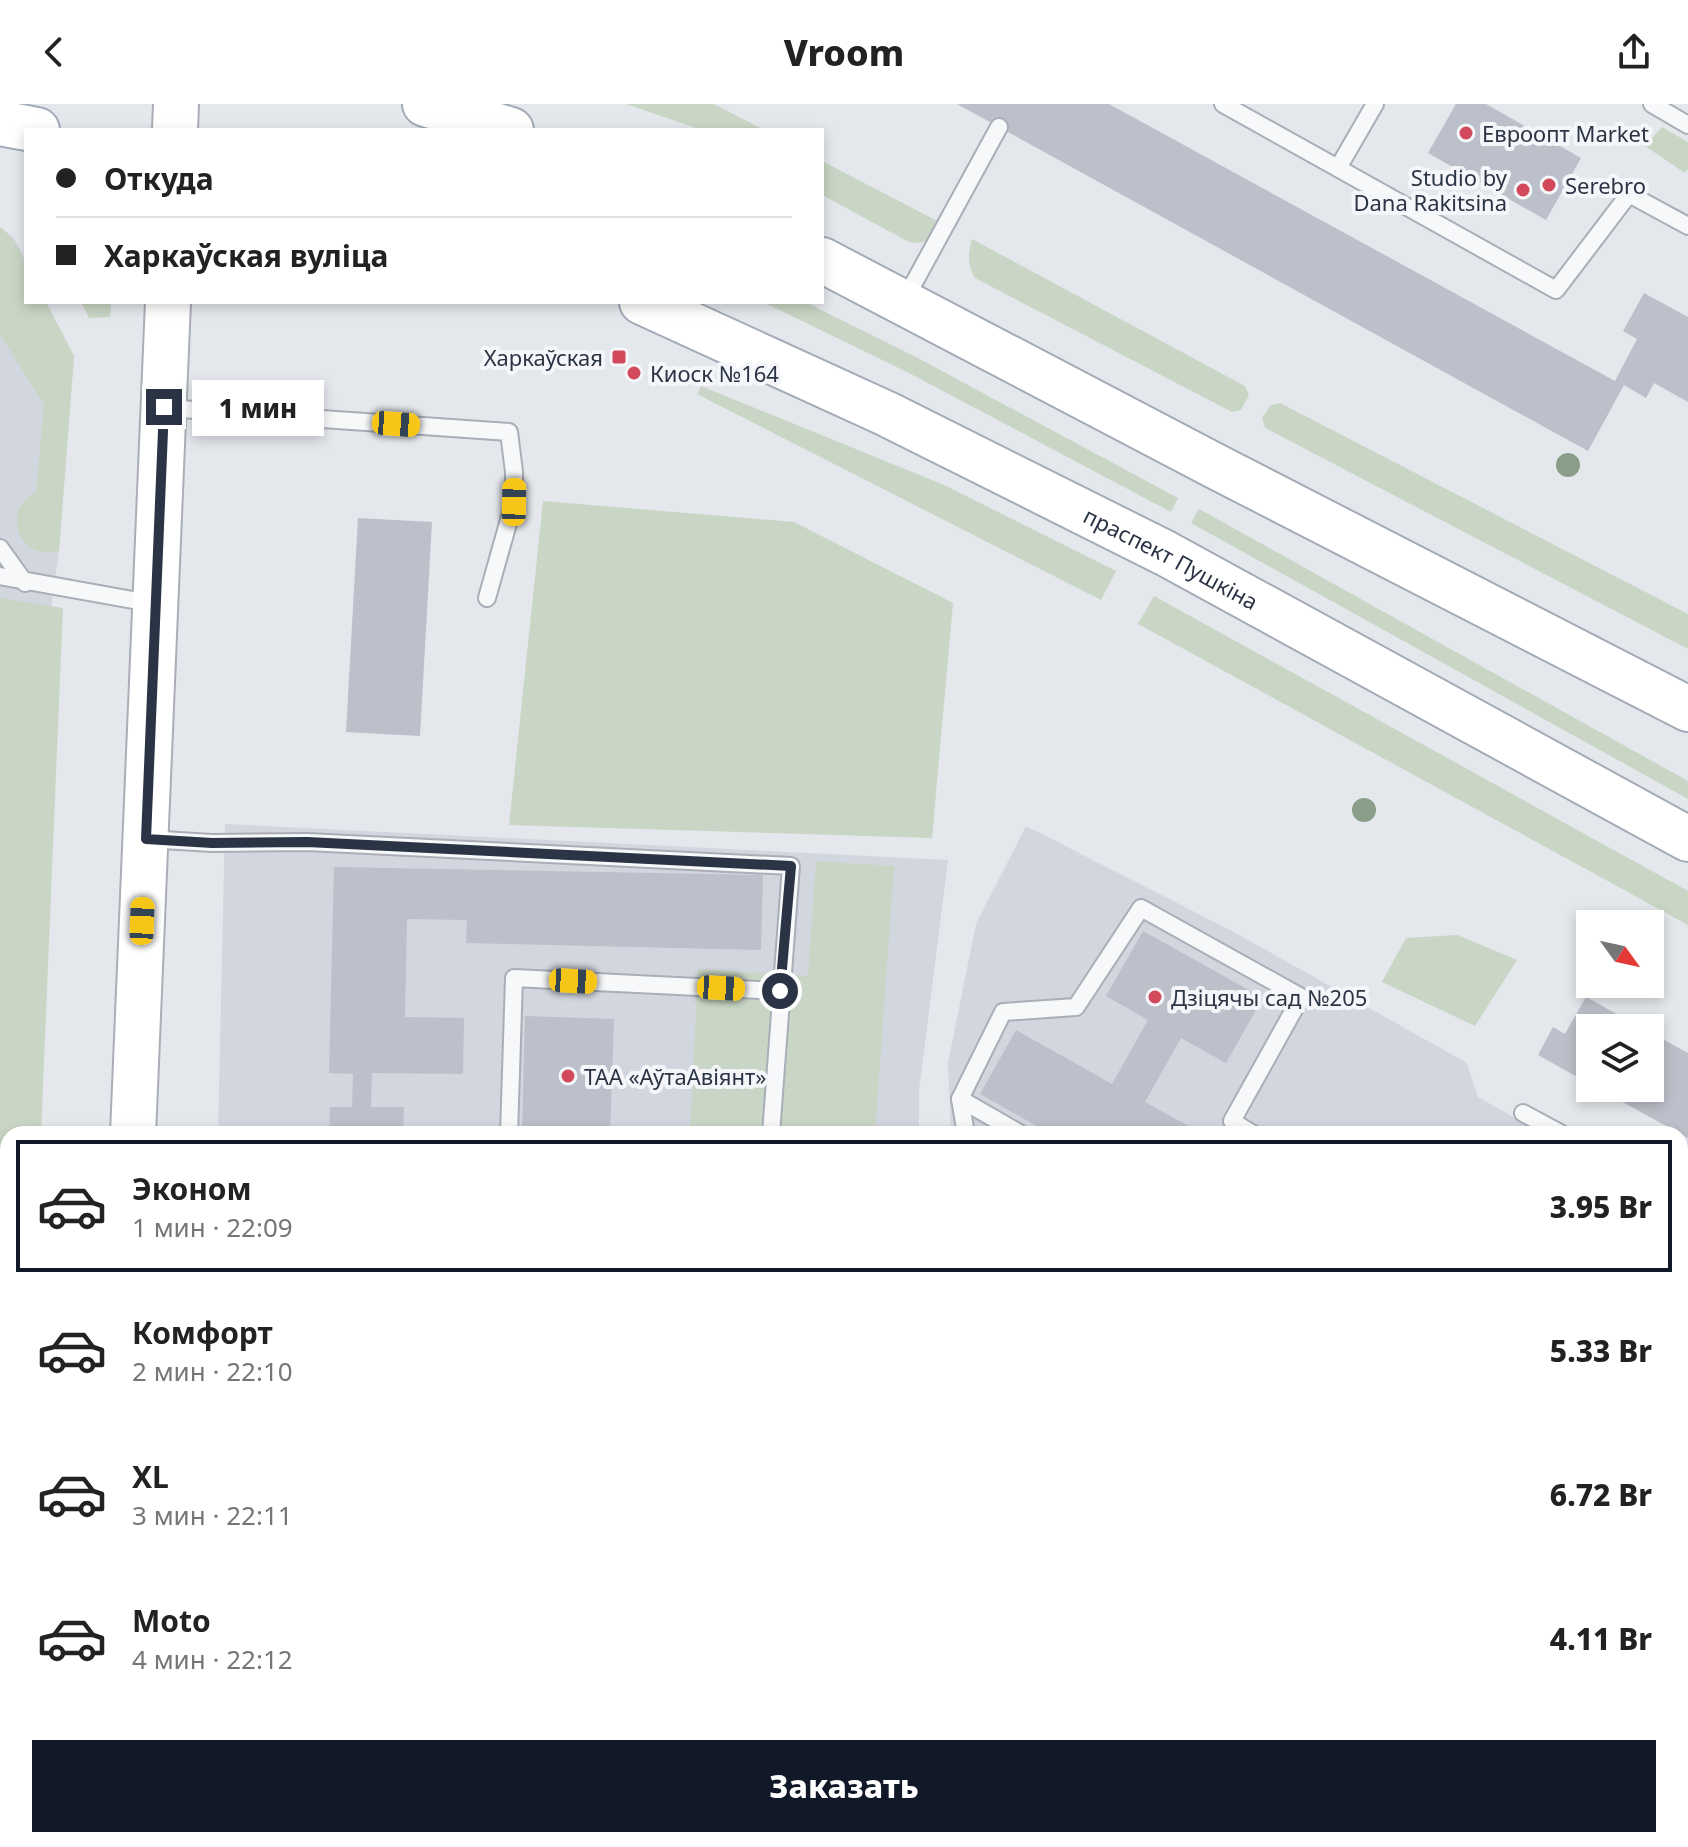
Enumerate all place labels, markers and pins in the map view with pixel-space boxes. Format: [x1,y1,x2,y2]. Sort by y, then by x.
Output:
place label: Евроопт Market [1482,118,1649,148]
marker: Евроопт Market [1457,124,1475,142]
place label: Studio by Dana Rakitsina [1353,162,1508,217]
place label: Serebro [1565,170,1646,200]
marker: Serebro [1540,176,1558,194]
marker: Studio by Dana Rakitsina [1514,181,1532,199]
place label: Харкаўская [484,342,603,372]
marker: Харкаўская [610,348,628,366]
place label: Киоск №164 [650,358,779,388]
marker: Киоск №164 [625,364,643,382]
place label: Дзіцячы сад №205 [1171,982,1367,1012]
marker: Дзіцячы сад №205 [1146,988,1164,1006]
place label: ТАА «АўтаАвіянт» [584,1061,766,1091]
marker: ТАА «АўтаАвіянт» [559,1067,577,1085]

